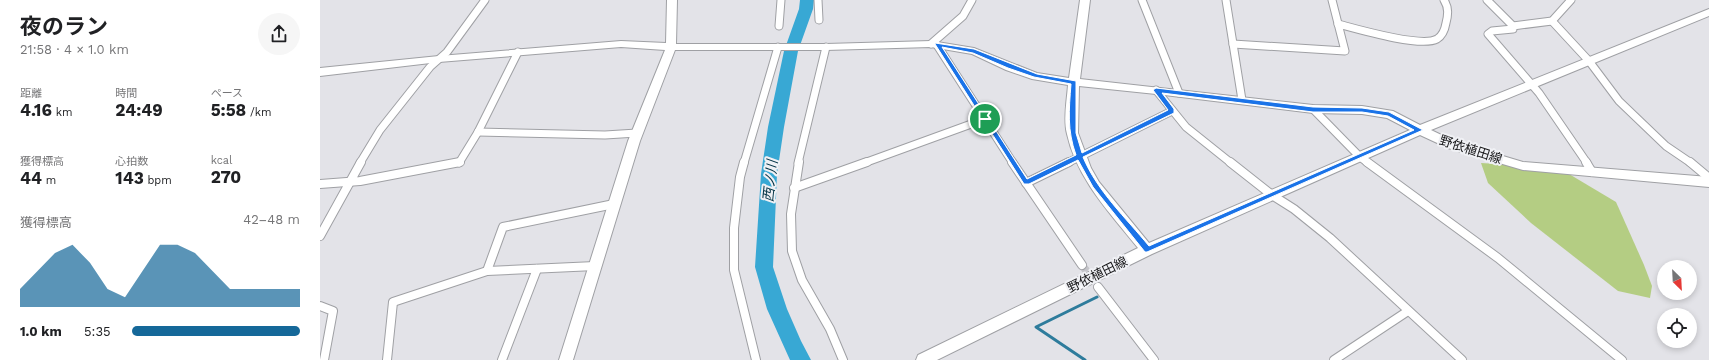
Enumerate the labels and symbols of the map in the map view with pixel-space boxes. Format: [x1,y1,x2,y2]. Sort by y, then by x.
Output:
pin [968,102,1002,136]
street label: 野依植田線 [1438,132,1504,167]
water label: 西ノ川 [760,157,780,203]
street label: 野依植田線 [1065,253,1130,295]
north arrow [1657,260,1697,300]

